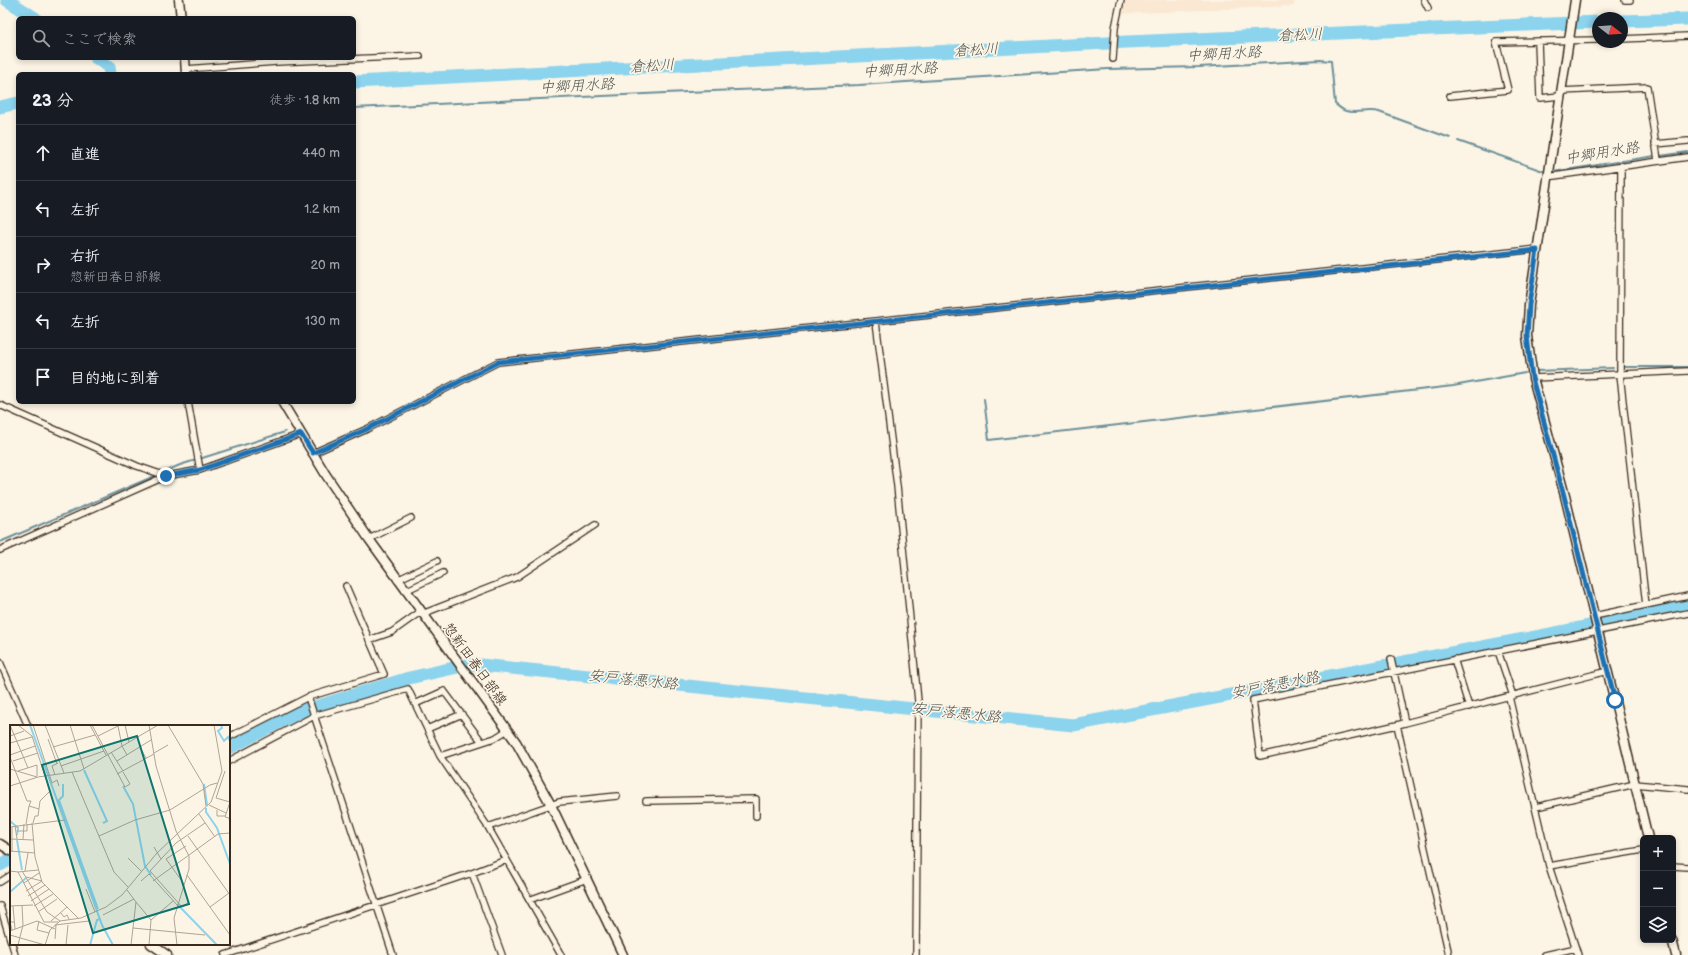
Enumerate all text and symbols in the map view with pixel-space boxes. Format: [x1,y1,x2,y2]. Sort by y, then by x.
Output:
north arrow [1592,12,1628,48]
search box [16,16,356,60]
water label: 倉松川 [1277,25,1323,45]
icon: search [30,27,52,49]
text: ここで検索 [62,30,137,49]
water label: 倉松川 [953,39,999,61]
water label: 中郷用水路 [1186,42,1263,65]
water label: 倉松川 [629,55,675,77]
water label: 中郷用水路 [862,58,939,81]
water label: 中郷用水路 [539,74,616,97]
text: 23 分 [32,91,73,111]
text: 徒歩 · 1.8 km [270,92,340,108]
water label: 中郷用水路 [1563,138,1642,168]
icon: ahead [32,142,54,164]
text: 直進 [70,145,100,164]
text: 440 m [302,145,340,161]
icon: left [32,198,54,220]
text: 左折 [70,201,100,220]
text: 1.2 km [304,201,340,217]
text: 右折 [70,247,100,266]
icon: right [32,254,54,276]
text: 20 m [310,257,340,273]
text: 惣新田春日部線 [70,269,161,285]
icon: left [32,310,54,332]
text: 左折 [70,313,100,332]
text: 130 m [305,313,340,329]
icon: arrive [32,366,54,388]
text: 目的地に到着 [70,369,160,388]
route end [157,467,175,485]
street label: 惣新田春日部線 [439,619,511,709]
water label: 安戸落悪水路 [587,666,680,694]
water label: 安戸落悪水路 [1229,667,1322,703]
route start [1606,691,1624,709]
water label: 安戸落悪水路 [910,699,1003,727]
inset map [10,725,230,945]
map controls [1640,835,1676,943]
button: + [1640,835,1676,871]
button: − [1640,871,1676,907]
button: layers [1640,907,1676,943]

